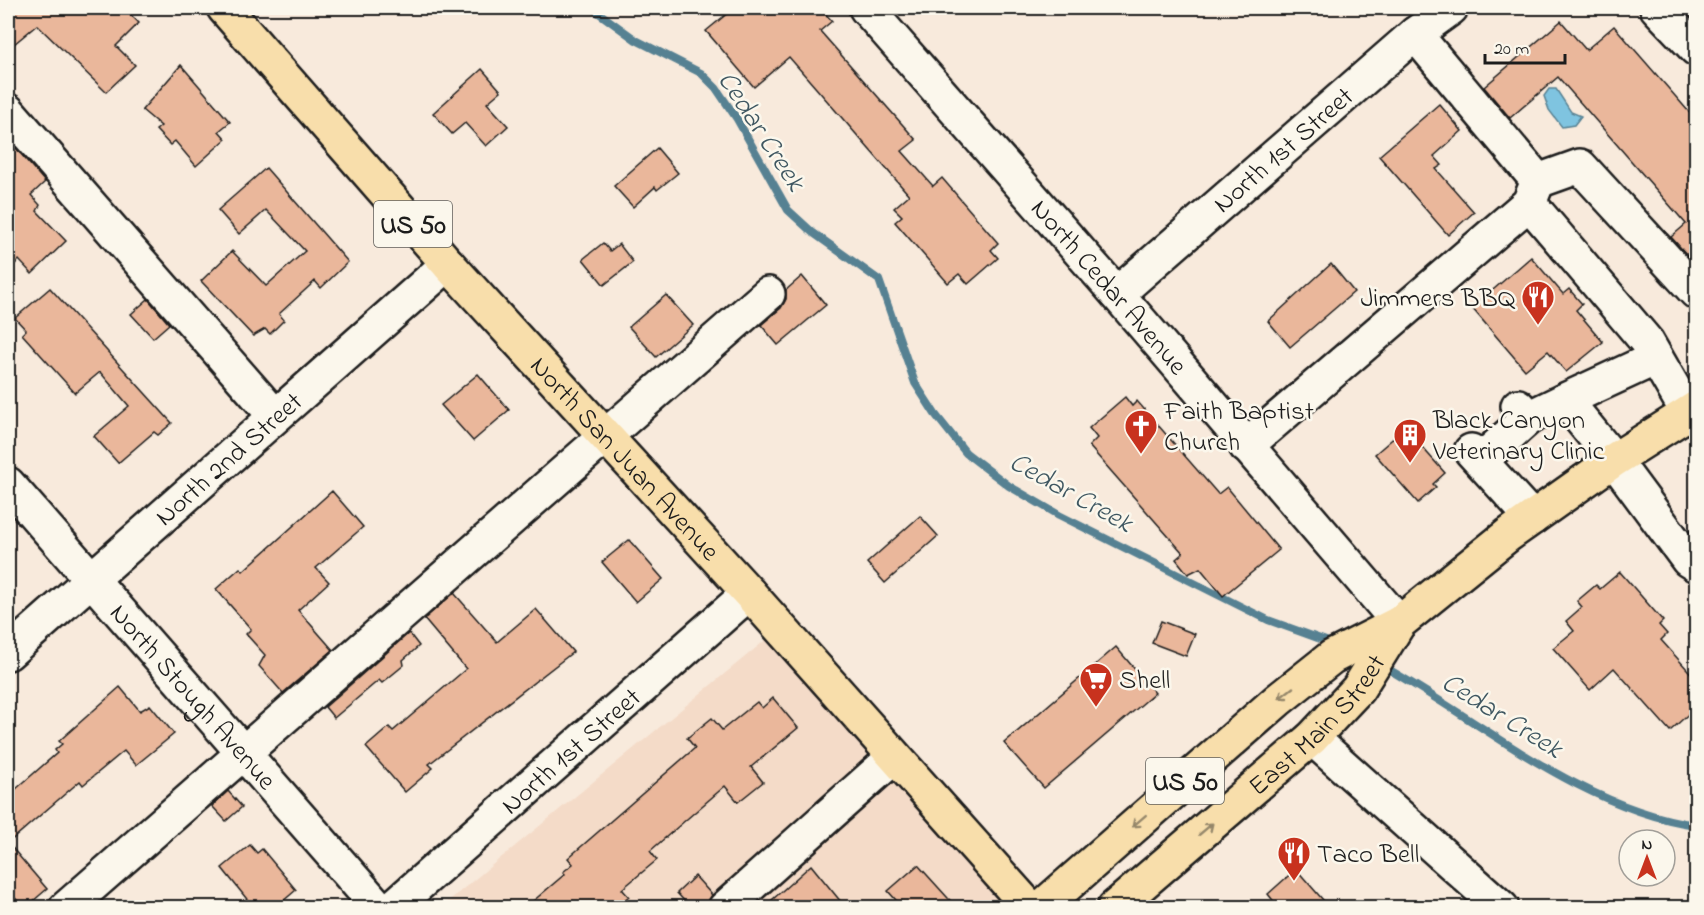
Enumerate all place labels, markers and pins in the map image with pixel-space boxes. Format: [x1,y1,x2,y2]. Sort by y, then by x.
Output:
restaurant icon: Jimmers BBQ [1520,279,1556,326]
place label: Jimmers BBQ [1360,280,1516,319]
place label: Faith Baptist Church [1163,393,1314,463]
place label: Black Canyon Veterinary Clinic [1432,402,1605,472]
church icon: Faith Baptist Church [1123,408,1159,455]
building icon: Black Canyon Veterinary Clinic [1392,417,1428,464]
supermarket icon: Shell [1078,661,1114,708]
place label: Shell [1119,662,1170,701]
restaurant icon: Taco Bell [1276,835,1312,882]
place label: Taco Bell [1317,836,1419,875]

